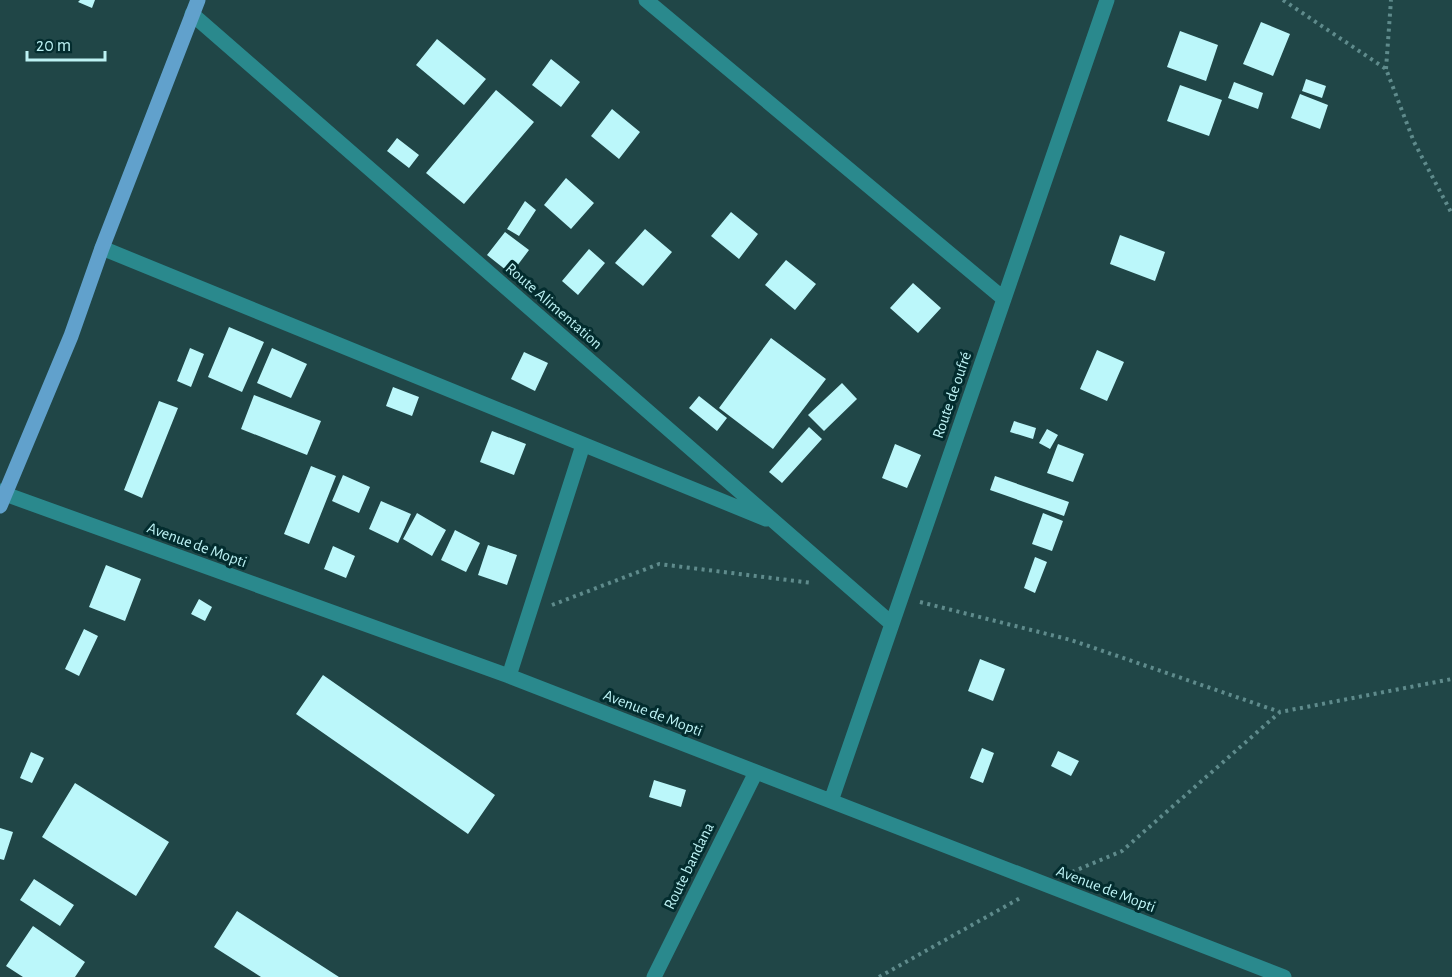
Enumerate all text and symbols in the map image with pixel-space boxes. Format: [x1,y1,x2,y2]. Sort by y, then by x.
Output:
scale bar [27,24,105,62]
text: 20 m [36,37,71,55]
street label: Route Alimentation [503,260,605,352]
street label: Route de oufré [930,349,974,441]
street label: Avenue de Mopti [145,520,249,570]
street label: Avenue de Mopti [601,687,705,739]
street label: Route bandana [661,820,717,912]
street label: Avenue de Mopti [1054,863,1158,915]

